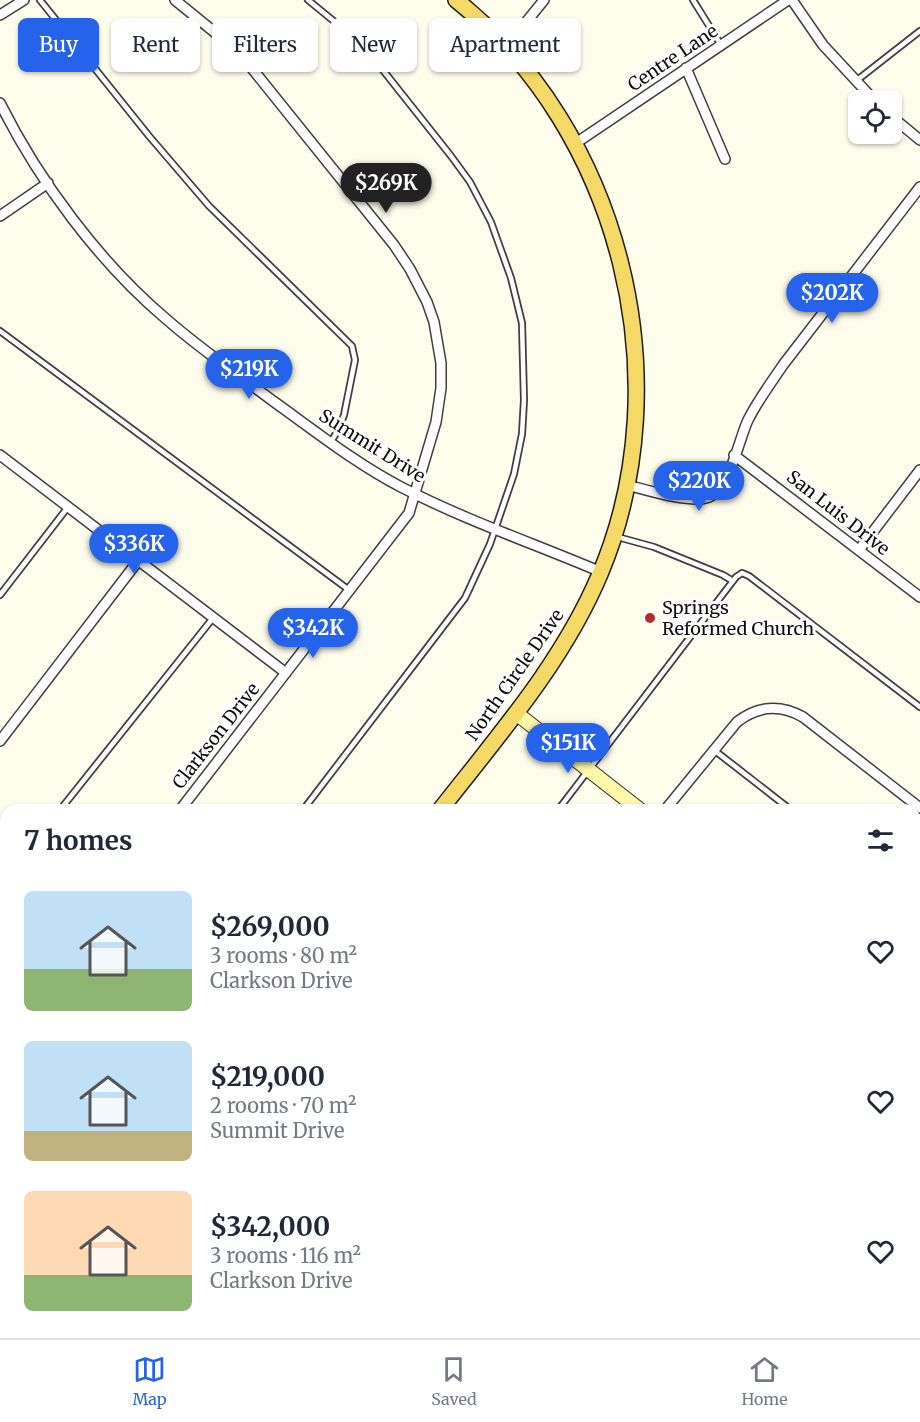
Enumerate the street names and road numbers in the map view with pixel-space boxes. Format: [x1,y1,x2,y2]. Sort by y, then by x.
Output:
street label: Centre Lane [623,19,722,96]
street label: Summit Drive [315,404,430,487]
street label: San Luis Drive [782,465,895,560]
street label: North Circle Drive [461,605,569,745]
street label: Clarkson Drive [167,678,264,793]

